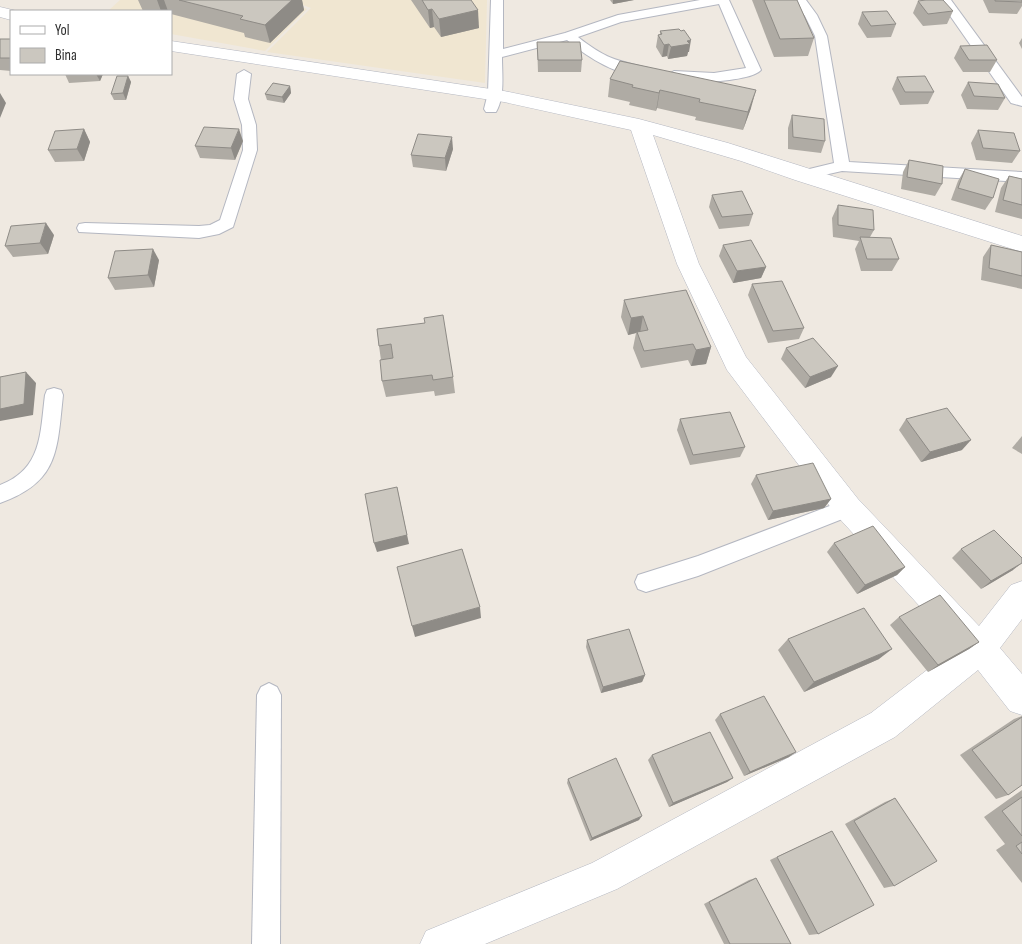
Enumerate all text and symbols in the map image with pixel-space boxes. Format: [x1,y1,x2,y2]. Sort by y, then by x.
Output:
legend [10,10,172,75]
text: Yol [55,21,70,40]
text: Bina [55,46,77,65]

